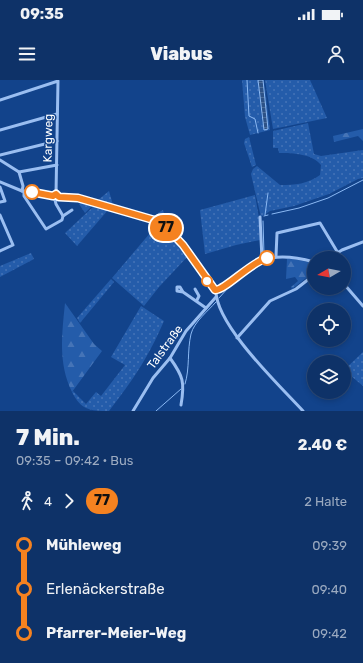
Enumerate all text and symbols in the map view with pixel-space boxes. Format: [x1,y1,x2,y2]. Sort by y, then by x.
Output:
text: 09:35 [20,5,64,23]
icon: menu [16,43,38,65]
text: Viabus [150,43,213,65]
icon: person [325,43,347,65]
street label: Kargweg [41,114,55,162]
unlabelled marker [24,184,40,200]
line badge: 77 [148,215,184,241]
text: 77 [158,219,174,236]
unlabelled marker [259,250,275,266]
north arrow [307,251,351,295]
map controls [307,251,351,399]
unlabelled marker [201,275,213,287]
button: locate [307,303,351,347]
street label: Talstraße [144,322,186,372]
button: layers [307,355,351,399]
text: 7 Min. [16,424,80,451]
text: 2.40 € [298,436,347,454]
text: 09:35 – 09:42 · Bus [16,453,133,468]
icon: walk [16,490,38,512]
icon: forward [58,490,80,512]
text: 77 [94,492,110,509]
text: 4 [44,494,52,509]
text: 2 Halte [304,494,347,509]
text: Mühleweg [46,536,122,554]
text: 09:39 [312,538,347,553]
text: Erlenäckerstraße [46,580,165,598]
text: 09:40 [311,582,347,597]
text: Pfarrer-Meier-Weg [46,624,186,642]
text: 09:42 [312,626,347,641]

